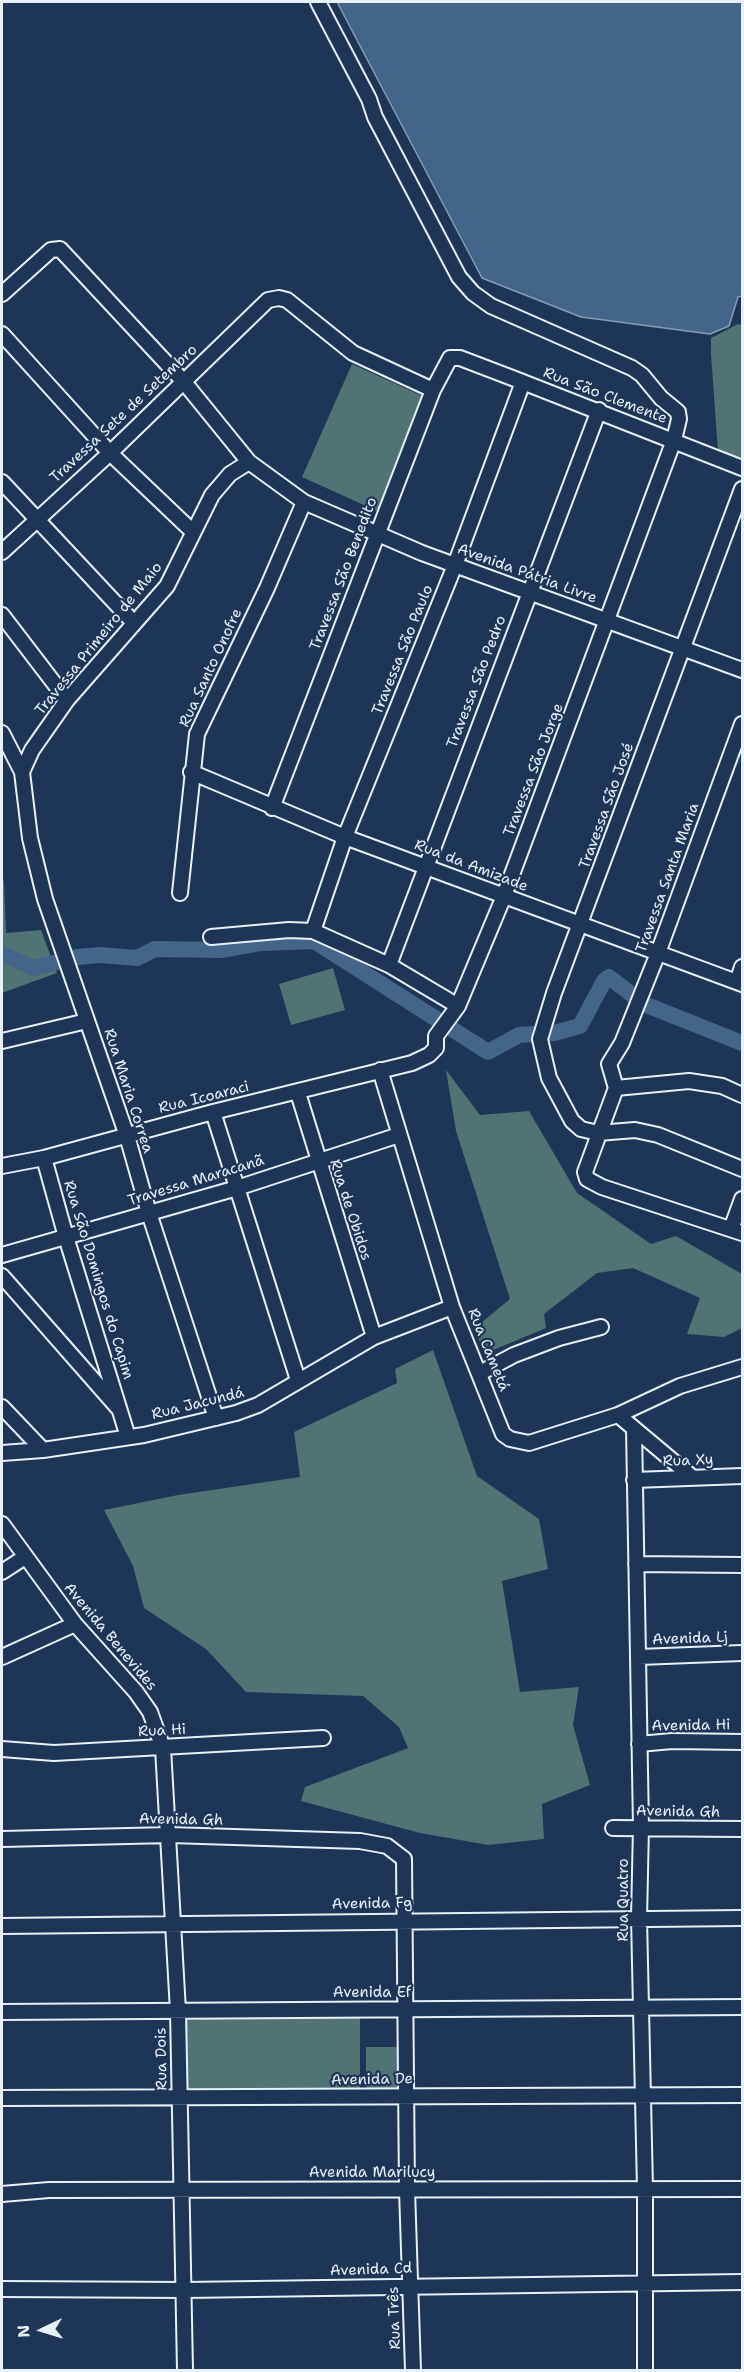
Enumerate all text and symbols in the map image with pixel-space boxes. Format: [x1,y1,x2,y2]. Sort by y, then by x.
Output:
street label: Travessa Sete de Setembro [47,341,201,487]
street label: Rua São Clemente [540,364,670,428]
street label: Travessa São Benedito [306,495,382,653]
street label: Avenida Pátria Livre [455,540,599,608]
street label: Travessa Primeiro de Maio [32,559,166,719]
street label: Travessa São Paulo [369,582,437,718]
street label: Rua Santo Onofre [176,606,246,730]
street label: Travessa São Pedro [443,613,511,751]
street label: Travessa São Jorge [500,701,568,839]
street label: Travessa São José [576,741,638,871]
street label: Travessa Santa Maria [632,801,704,955]
street label: Rua da Amizade [412,836,530,896]
street label: Rua Maria Correa [99,1026,157,1156]
street label: Rua Icoaraci [157,1078,251,1118]
street label: Travessa Maracanã [126,1152,266,1210]
street label: Rua de Obidos [325,1157,375,1263]
street label: Rua São Domingos do Capim [59,1178,137,1382]
street label: Rua Cametá [463,1306,513,1394]
street label: Rua Jacundá [150,1384,246,1424]
street label: Rua Xy [662,1451,714,1471]
street label: Avenida Benevides [60,1579,160,1695]
street label: Avenida Lj [652,1629,728,1649]
street label: Avenida Hi [651,1716,731,1736]
street label: Rua Hi [138,1721,186,1741]
street label: Avenida Gh [636,1802,720,1822]
street label: Avenida Gh [139,1810,223,1830]
street label: Rua Quatro [615,1858,633,1942]
street label: Avenida Fg [331,1894,413,1914]
street label: Avenida Ef [333,1984,411,2002]
street label: Rua Dois [152,2027,172,2091]
street label: Avenida De [331,2070,413,2090]
street label: Avenida Marilucy [309,2164,435,2182]
street label: Avenida Cd [330,2260,412,2280]
street label: Rua Três [385,2286,405,2350]
north arrow [12,2300,72,2360]
text: N [13,2324,34,2338]

